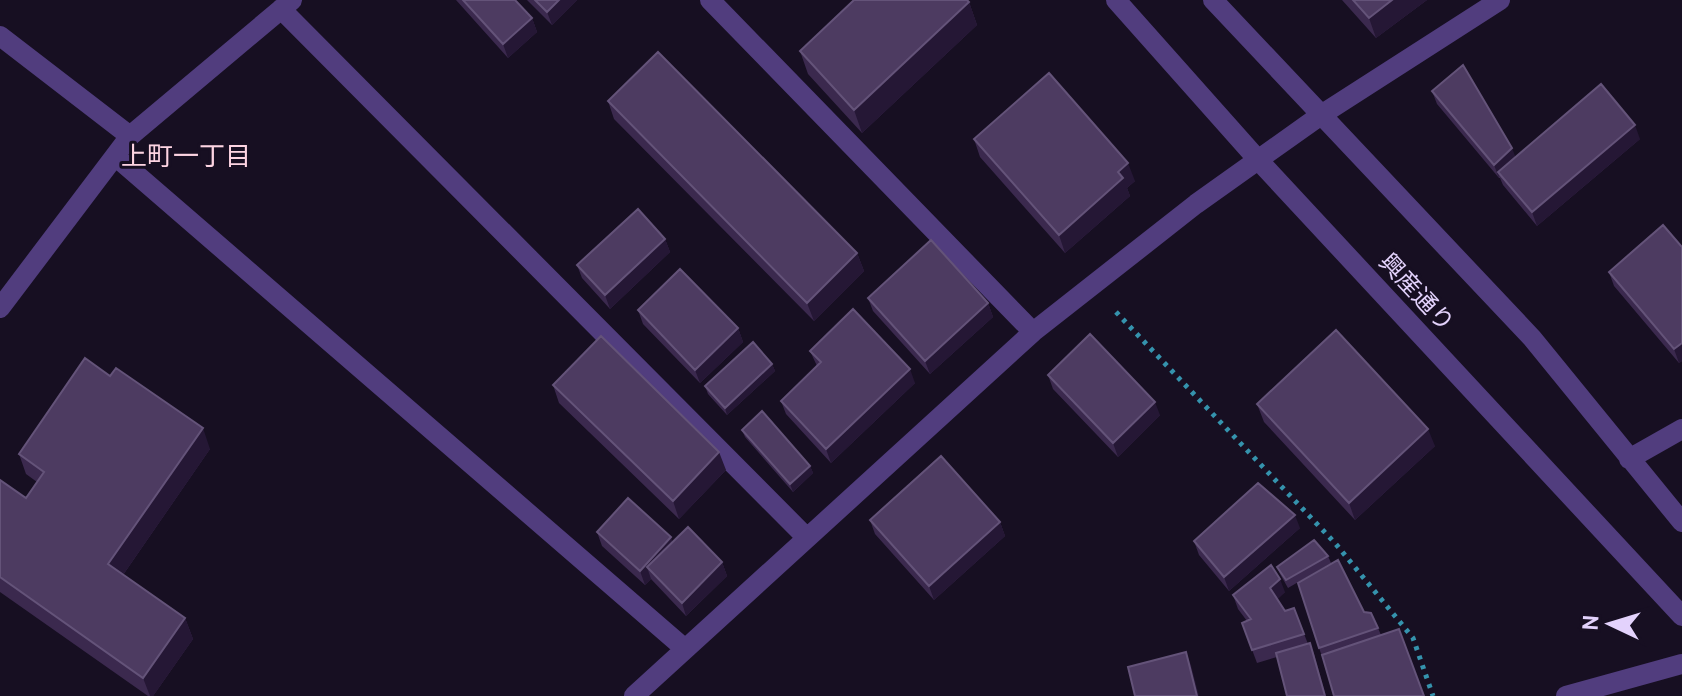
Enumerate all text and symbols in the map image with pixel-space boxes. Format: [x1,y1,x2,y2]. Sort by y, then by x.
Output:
district label: 上町一丁目 [121,140,251,172]
street label: 興産通り [1374,247,1460,337]
north arrow [1570,584,1650,664]
text: N [1577,614,1605,631]

